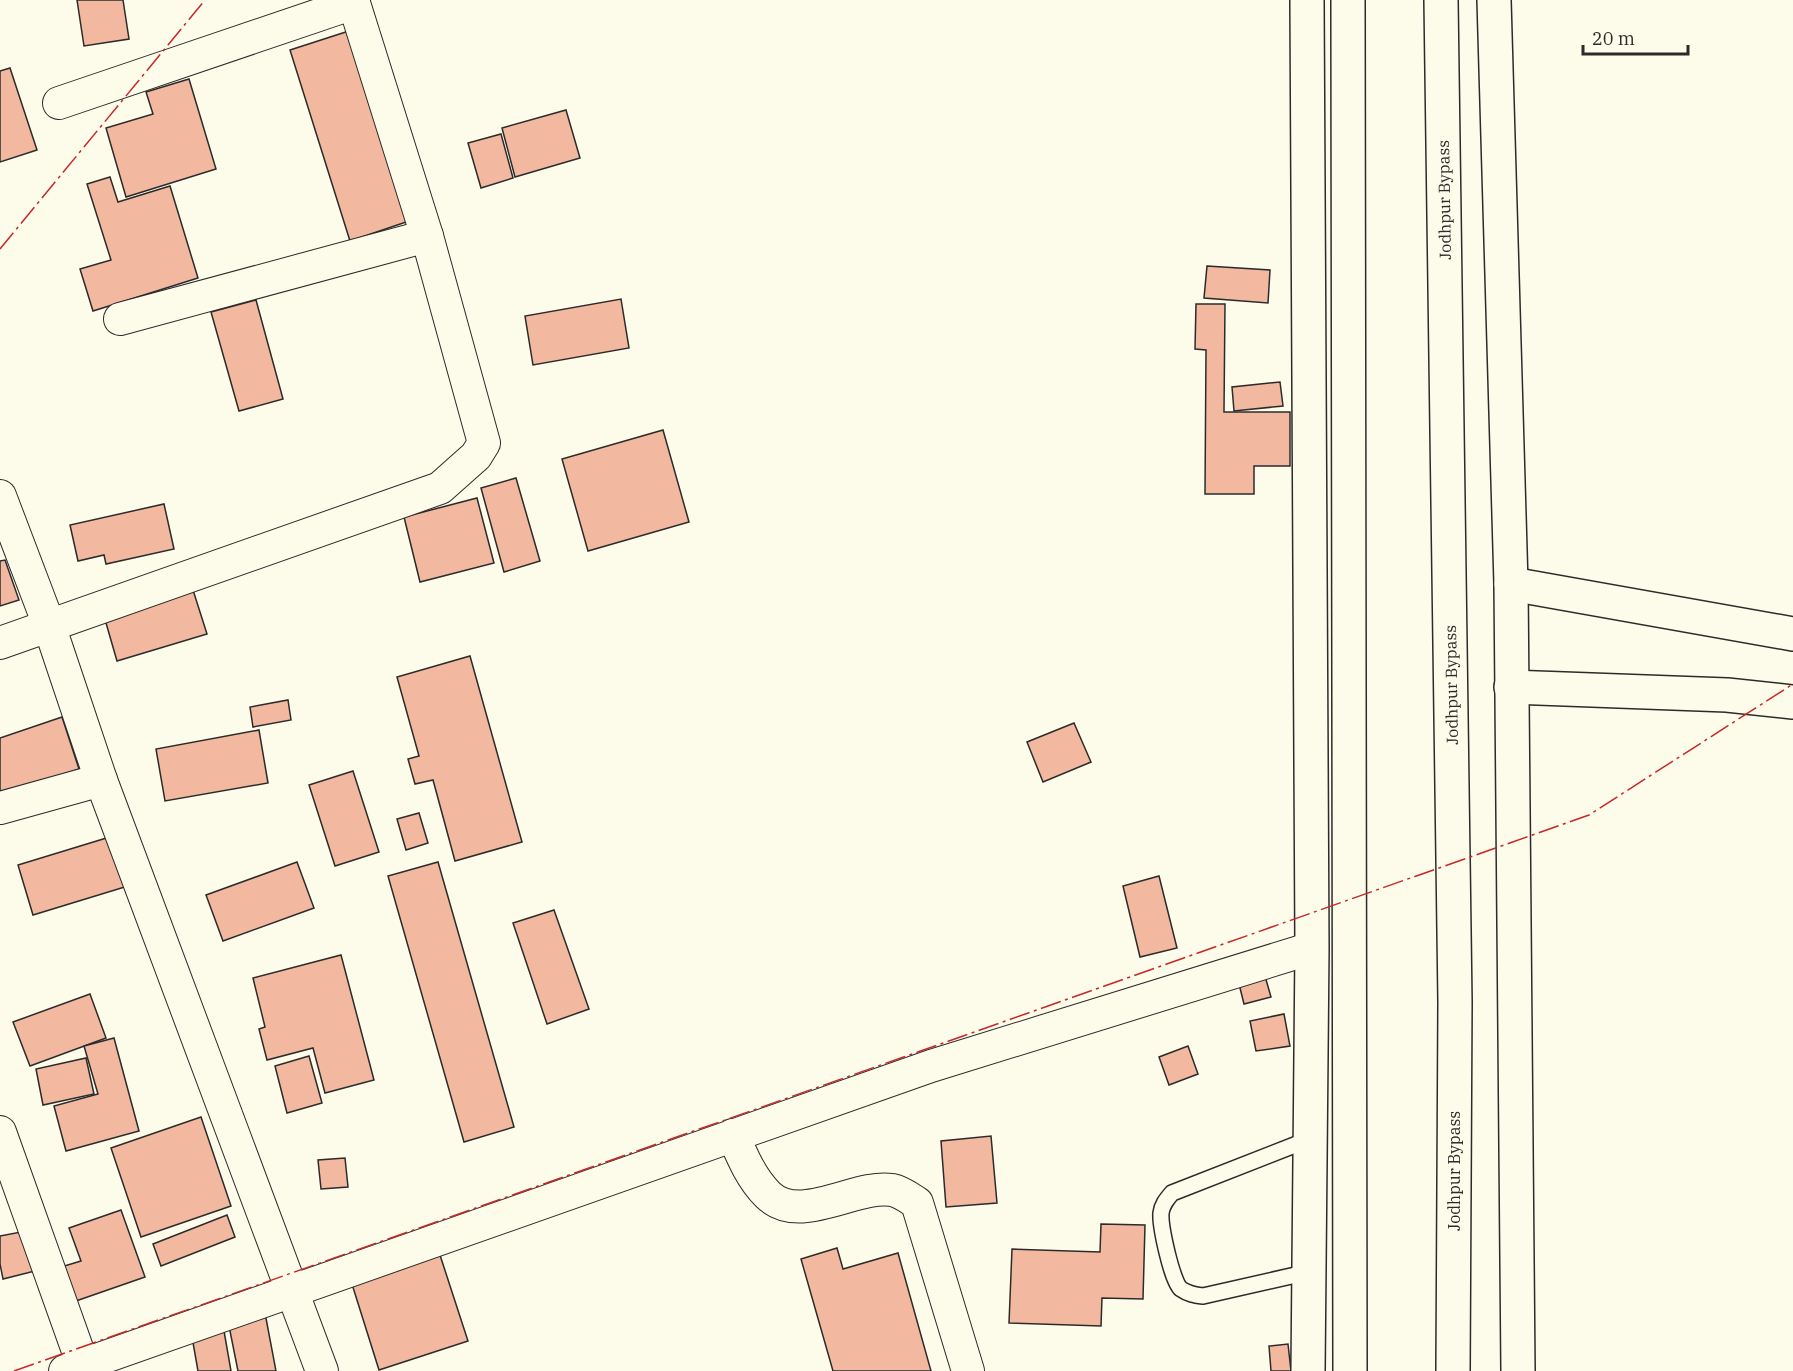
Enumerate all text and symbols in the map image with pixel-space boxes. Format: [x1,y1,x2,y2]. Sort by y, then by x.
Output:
scale bar [1583,18,1688,56]
text: 20 m [1592,27,1635,50]
street label: Jodhpur Bypass [1433,140,1455,260]
street label: Jodhpur Bypass [1440,625,1462,745]
street label: Jodhpur Bypass [1444,1111,1464,1231]

